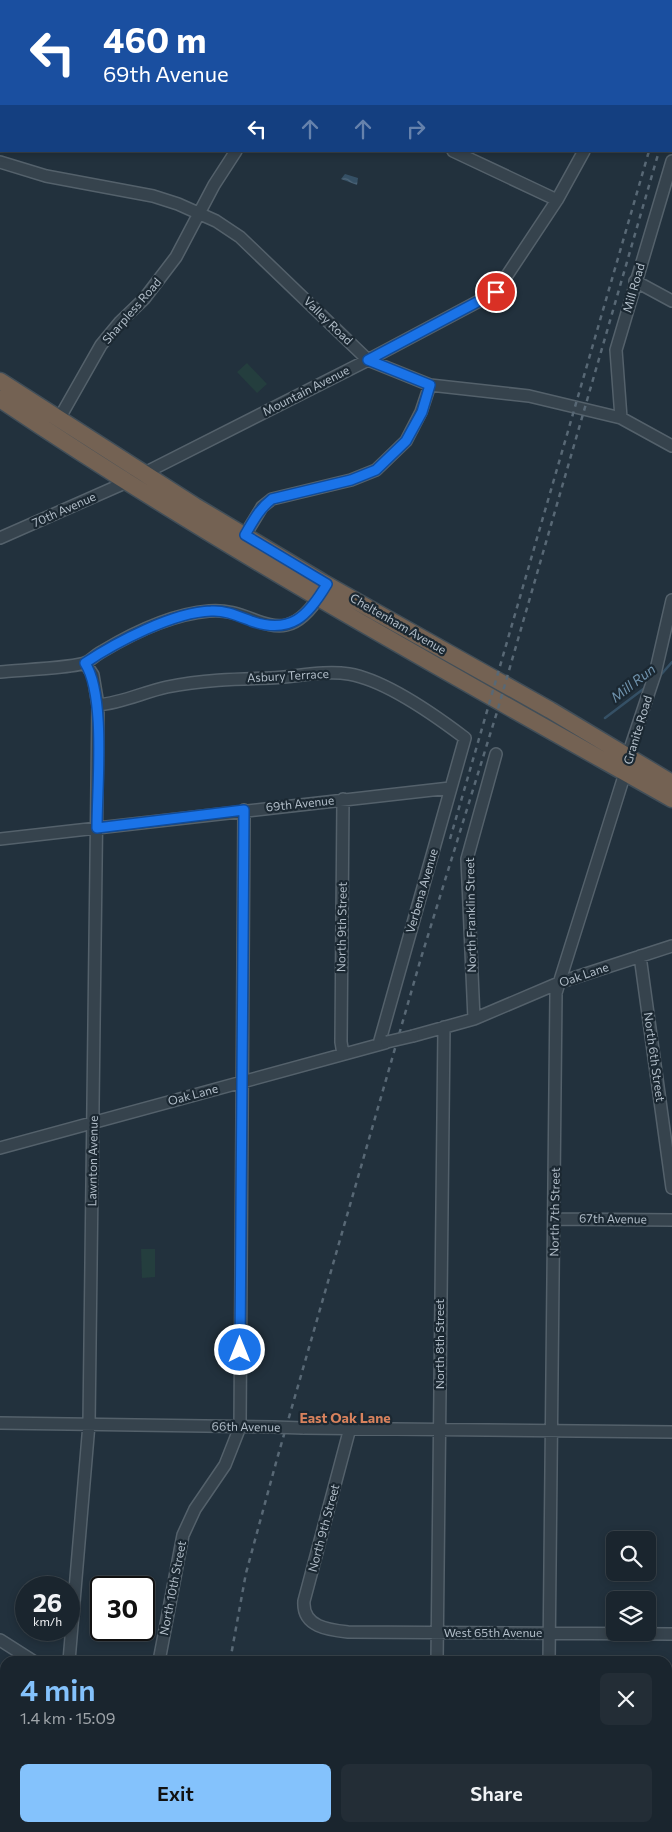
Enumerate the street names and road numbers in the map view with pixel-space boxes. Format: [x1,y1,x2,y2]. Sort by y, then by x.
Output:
street label: Mill Road [619,261,647,314]
street label: Sharpless Road [99,274,164,346]
street label: Valley Road [301,293,356,347]
street label: Mountain Avenue [260,362,351,418]
street label: 70th Avenue [30,489,98,529]
street label: Cheltenham Avenue [348,590,449,656]
street label: Asbury Terrace [247,666,329,684]
street label: Granite Road [620,694,654,766]
street label: 69th Avenue [265,792,335,814]
street label: Verbena Avenue [402,847,440,935]
street label: North Franklin Street [462,857,478,973]
street label: North 9th Street [333,882,349,972]
street label: Oak Lane [557,959,610,989]
street label: North 6th Street [642,1011,668,1103]
street label: Oak Lane [166,1081,219,1107]
street label: Lawnton Avenue [84,1116,100,1206]
street label: North 7th Street [546,1167,562,1257]
street label: 67th Avenue [579,1210,647,1226]
street label: North 8th Street [432,1299,446,1389]
street label: 66th Avenue [212,1418,280,1434]
street label: North 9th Street [305,1482,342,1573]
street label: North 10th Street [156,1539,188,1636]
street label: West 65th Avenue [444,1625,542,1639]

